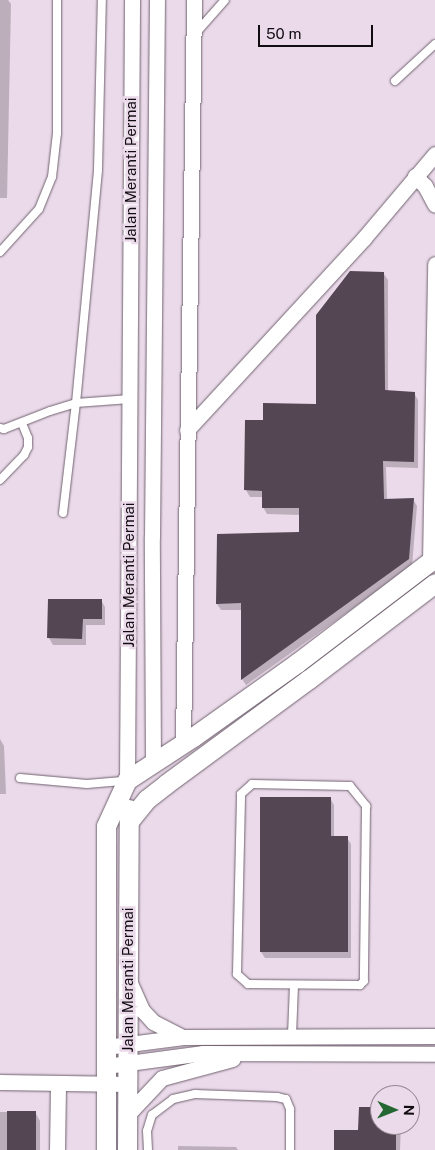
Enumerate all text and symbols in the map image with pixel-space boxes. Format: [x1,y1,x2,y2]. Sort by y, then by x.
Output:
scale bar [260,15,375,47]
text: 50 m [266,25,301,42]
street label: Jalan Meranti Permai [122,97,140,243]
street label: Jalan Meranti Permai [120,502,138,648]
street label: Jalan Meranti Permai [119,907,137,1053]
north arrow [370,1085,420,1135]
text: N [401,1105,417,1116]

